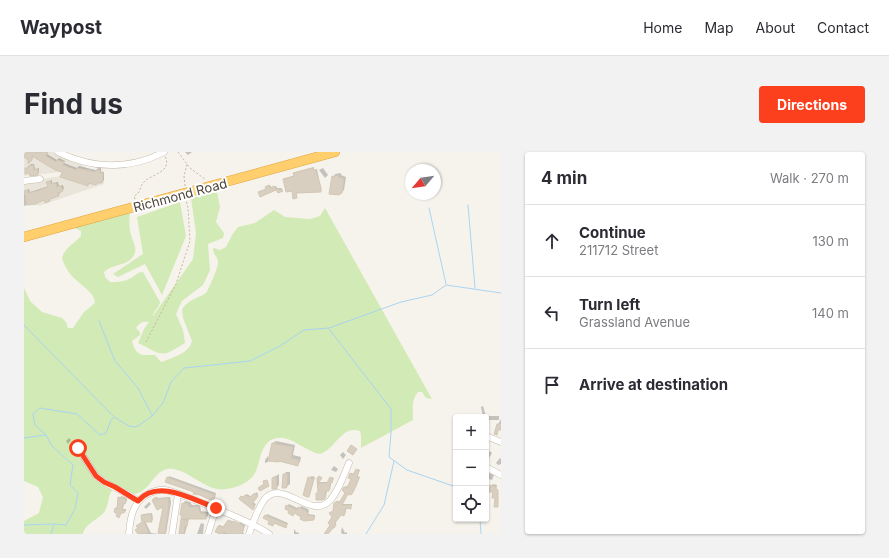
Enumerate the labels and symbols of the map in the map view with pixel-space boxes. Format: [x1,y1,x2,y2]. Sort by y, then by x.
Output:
north arrow [405,164,441,200]
street label: Richmond Road [131,175,229,215]
route start [69,439,87,457]
route end [207,499,225,517]

